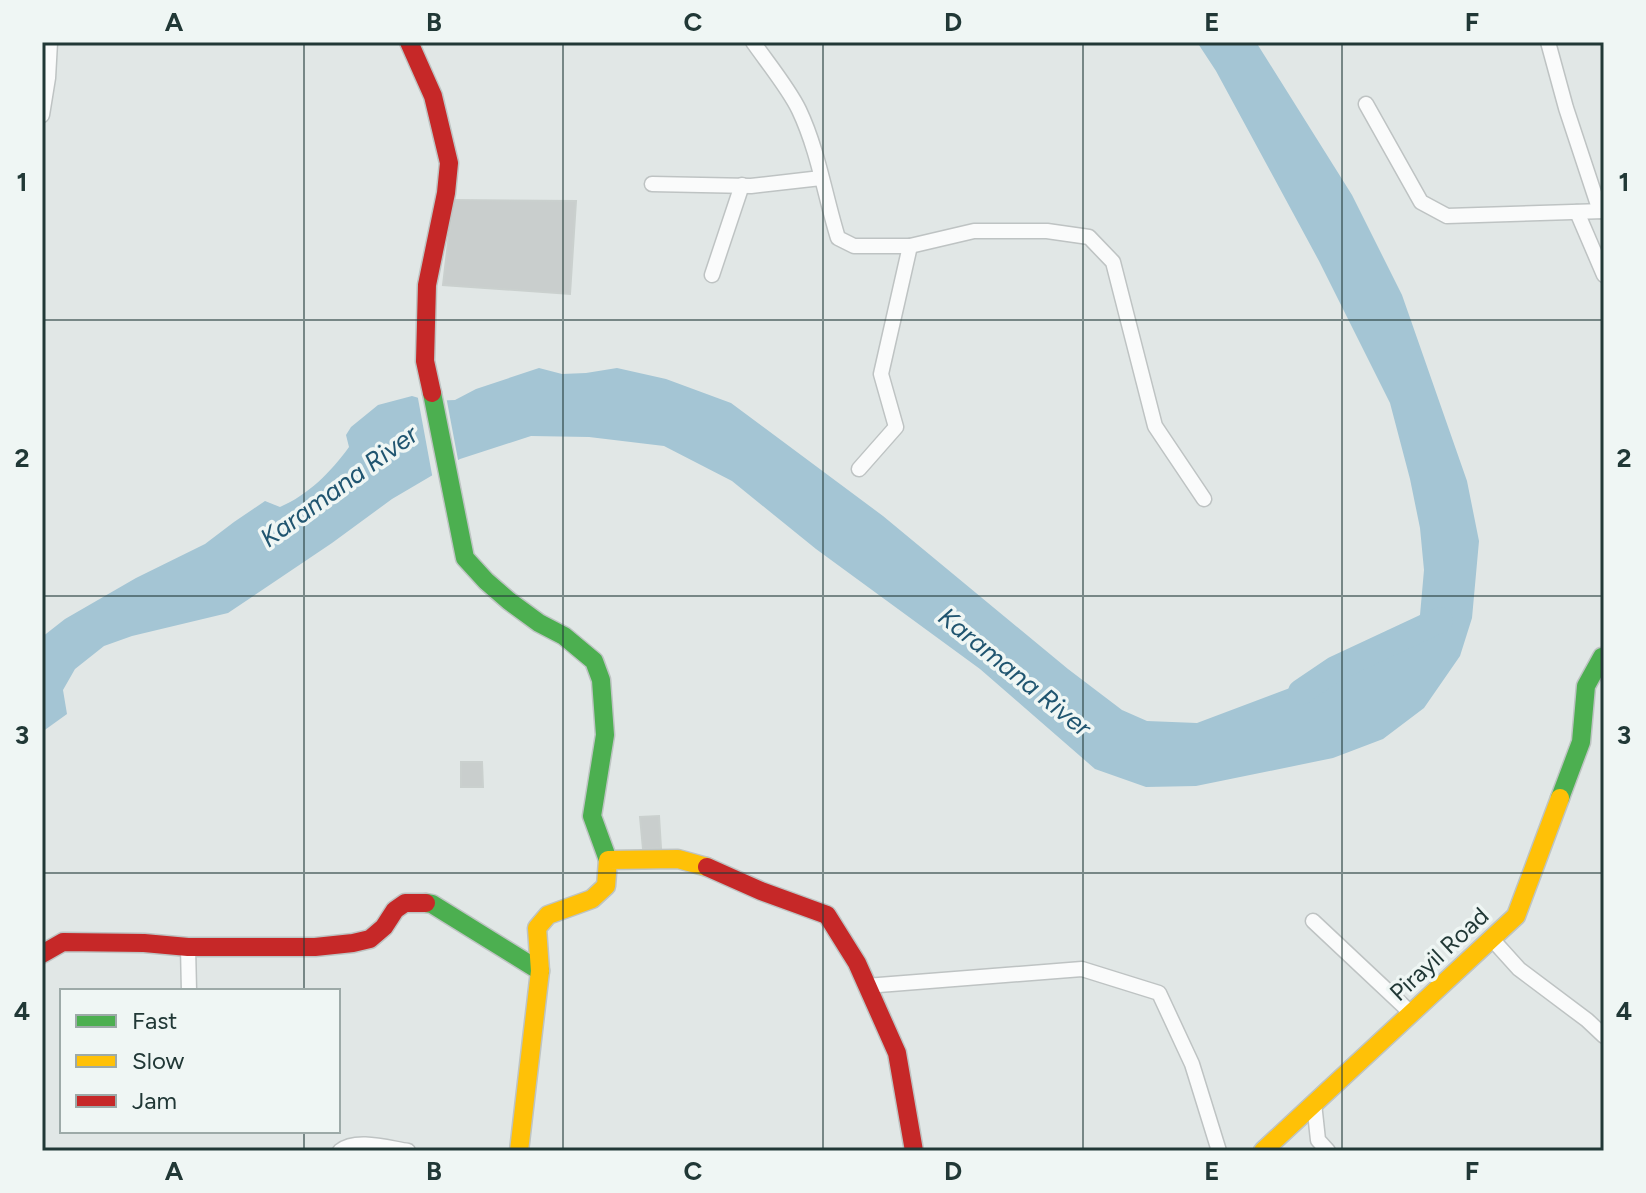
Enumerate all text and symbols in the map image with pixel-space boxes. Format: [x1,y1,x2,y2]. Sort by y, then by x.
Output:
text: A [165,6,184,38]
text: B [426,6,442,38]
text: C [684,6,703,38]
text: D [944,6,962,38]
text: E [1204,6,1220,38]
text: F [1465,6,1479,38]
text: 1 [17,166,27,198]
text: 1 [1619,166,1629,198]
water label: Karamana River [254,417,425,554]
text: 2 [14,442,30,474]
text: 2 [1616,442,1632,474]
water label: Karamana River [932,601,1099,744]
text: 3 [15,719,29,751]
text: 3 [1617,719,1631,751]
street label: Pirayil Road [1384,901,1494,1007]
legend [60,989,340,1133]
text: 4 [14,995,30,1027]
text: 4 [1616,995,1632,1027]
text: Fast [132,1006,177,1035]
text: Slow [132,1046,185,1075]
text: Jam [132,1086,177,1115]
text: A [165,1155,184,1187]
text: B [426,1155,442,1187]
text: C [684,1155,703,1187]
text: D [944,1155,962,1187]
text: E [1204,1155,1220,1187]
text: F [1465,1155,1479,1187]

